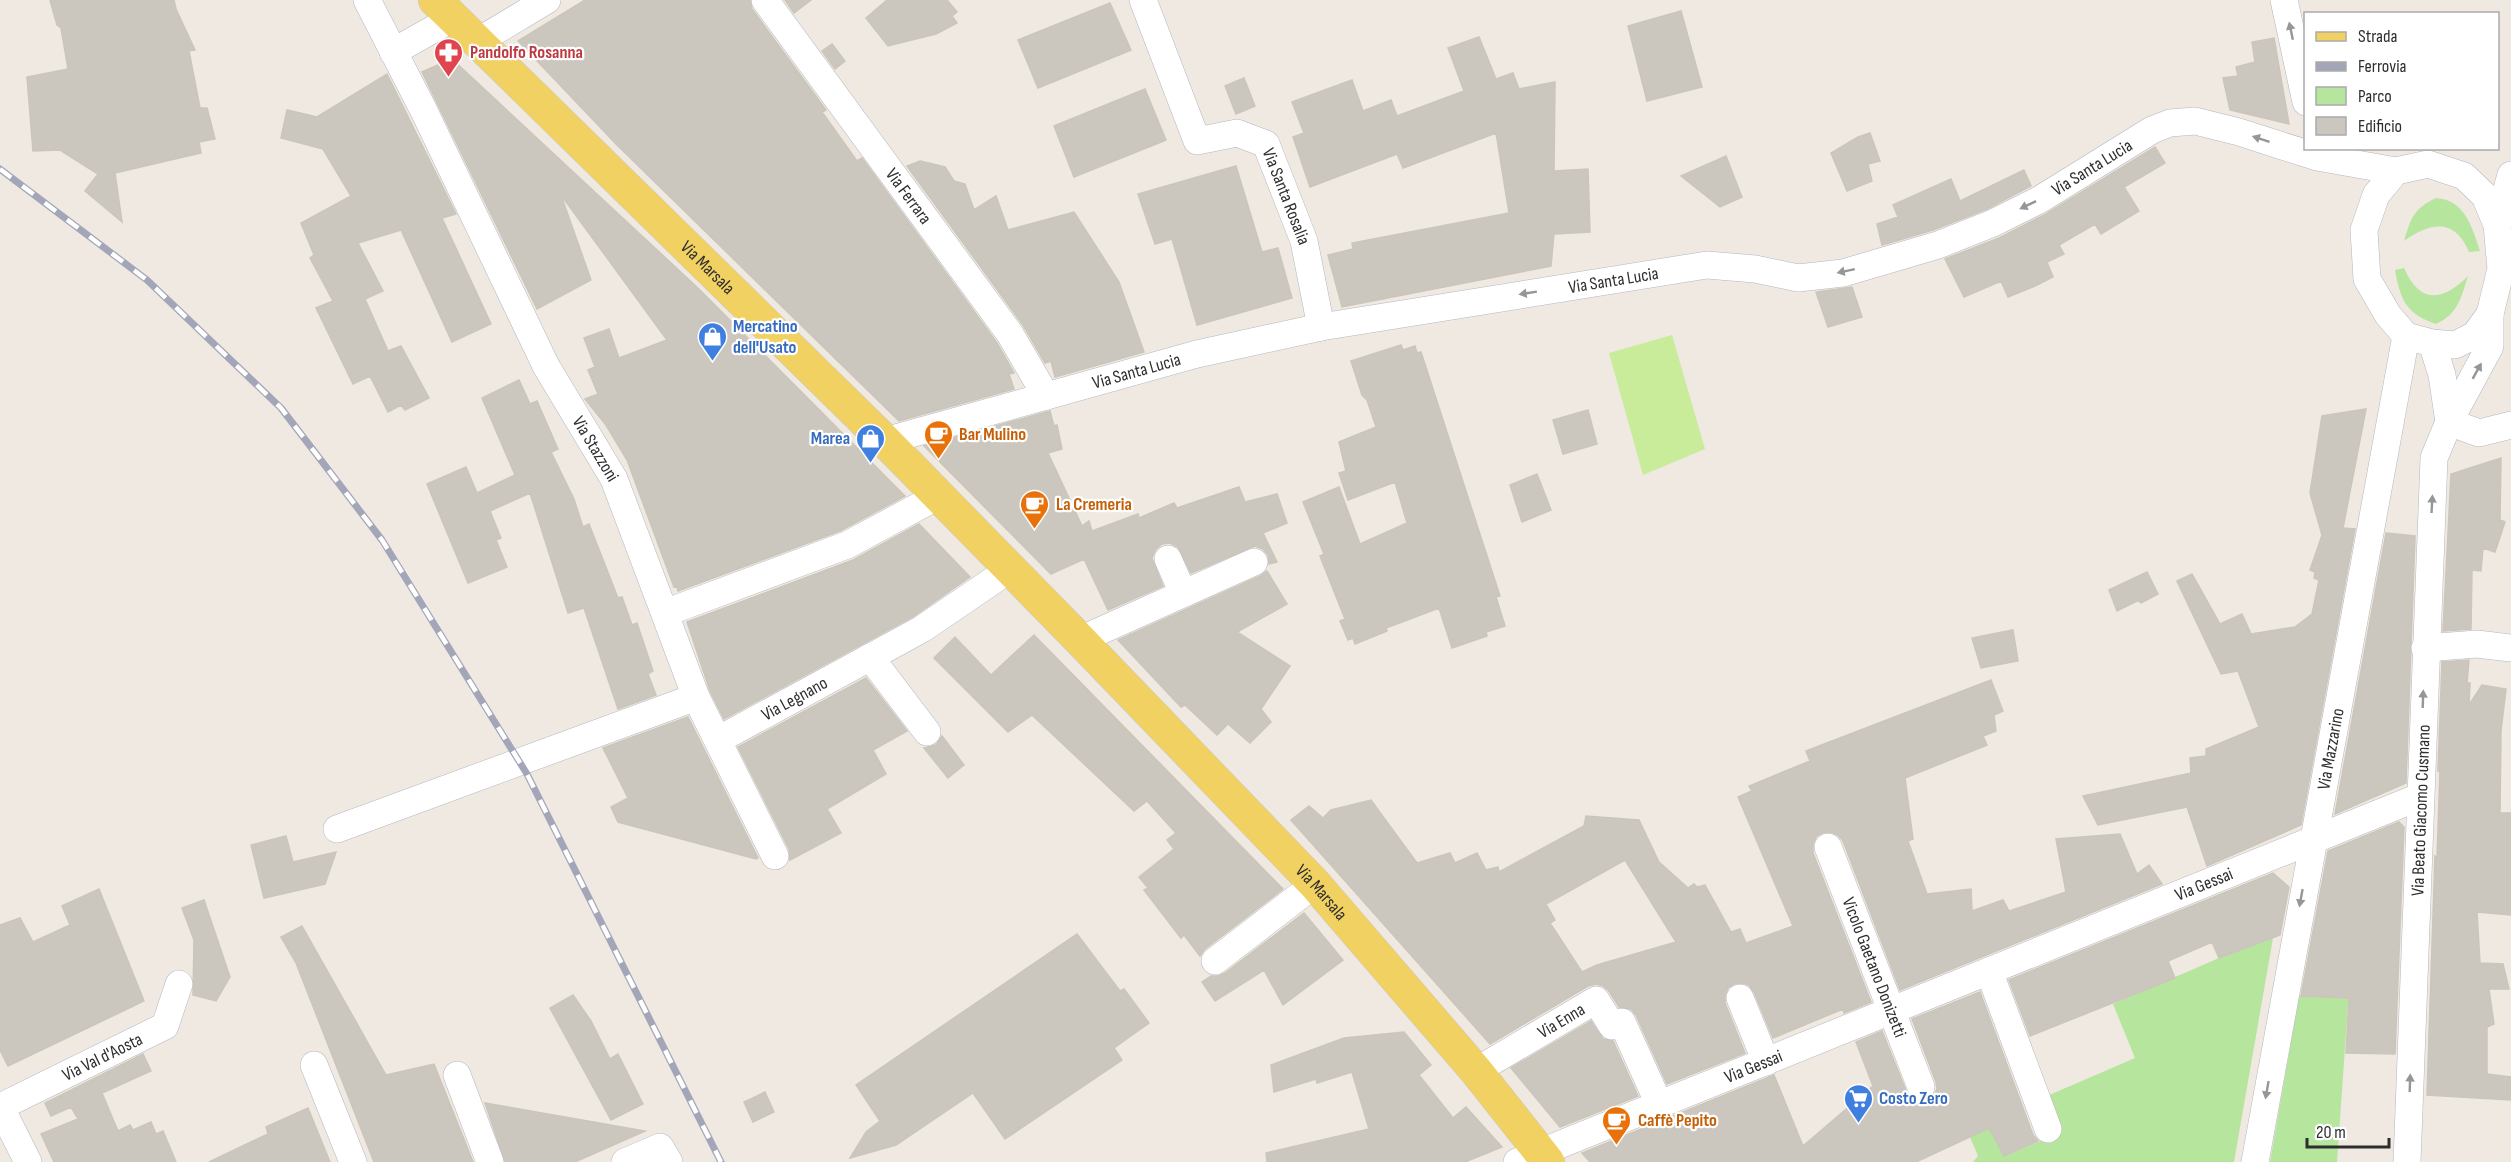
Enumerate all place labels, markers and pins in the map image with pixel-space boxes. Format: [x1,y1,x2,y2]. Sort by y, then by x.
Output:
pharmacy icon: Pandolfo Rosanna [433,36,465,78]
place label: Pandolfo Rosanna [470,42,583,63]
place label: Mercatino dell'Usato [733,316,798,358]
shop icon: Mercatino dell'Usato [696,320,728,362]
cafe icon: Bar Mulino [922,418,954,460]
shop icon: Marea [855,422,887,464]
place label: Bar Mulino [959,424,1026,445]
place label: Marea [811,428,850,449]
cafe icon: La Cremeria [1019,488,1051,530]
place label: La Cremeria [1056,494,1132,515]
supermarket icon: Costo Zero [1842,1082,1874,1124]
place label: Costo Zero [1879,1088,1948,1109]
cafe icon: Caffè Pepito [1601,1104,1633,1146]
place label: Caffè Pepito [1638,1110,1717,1131]

